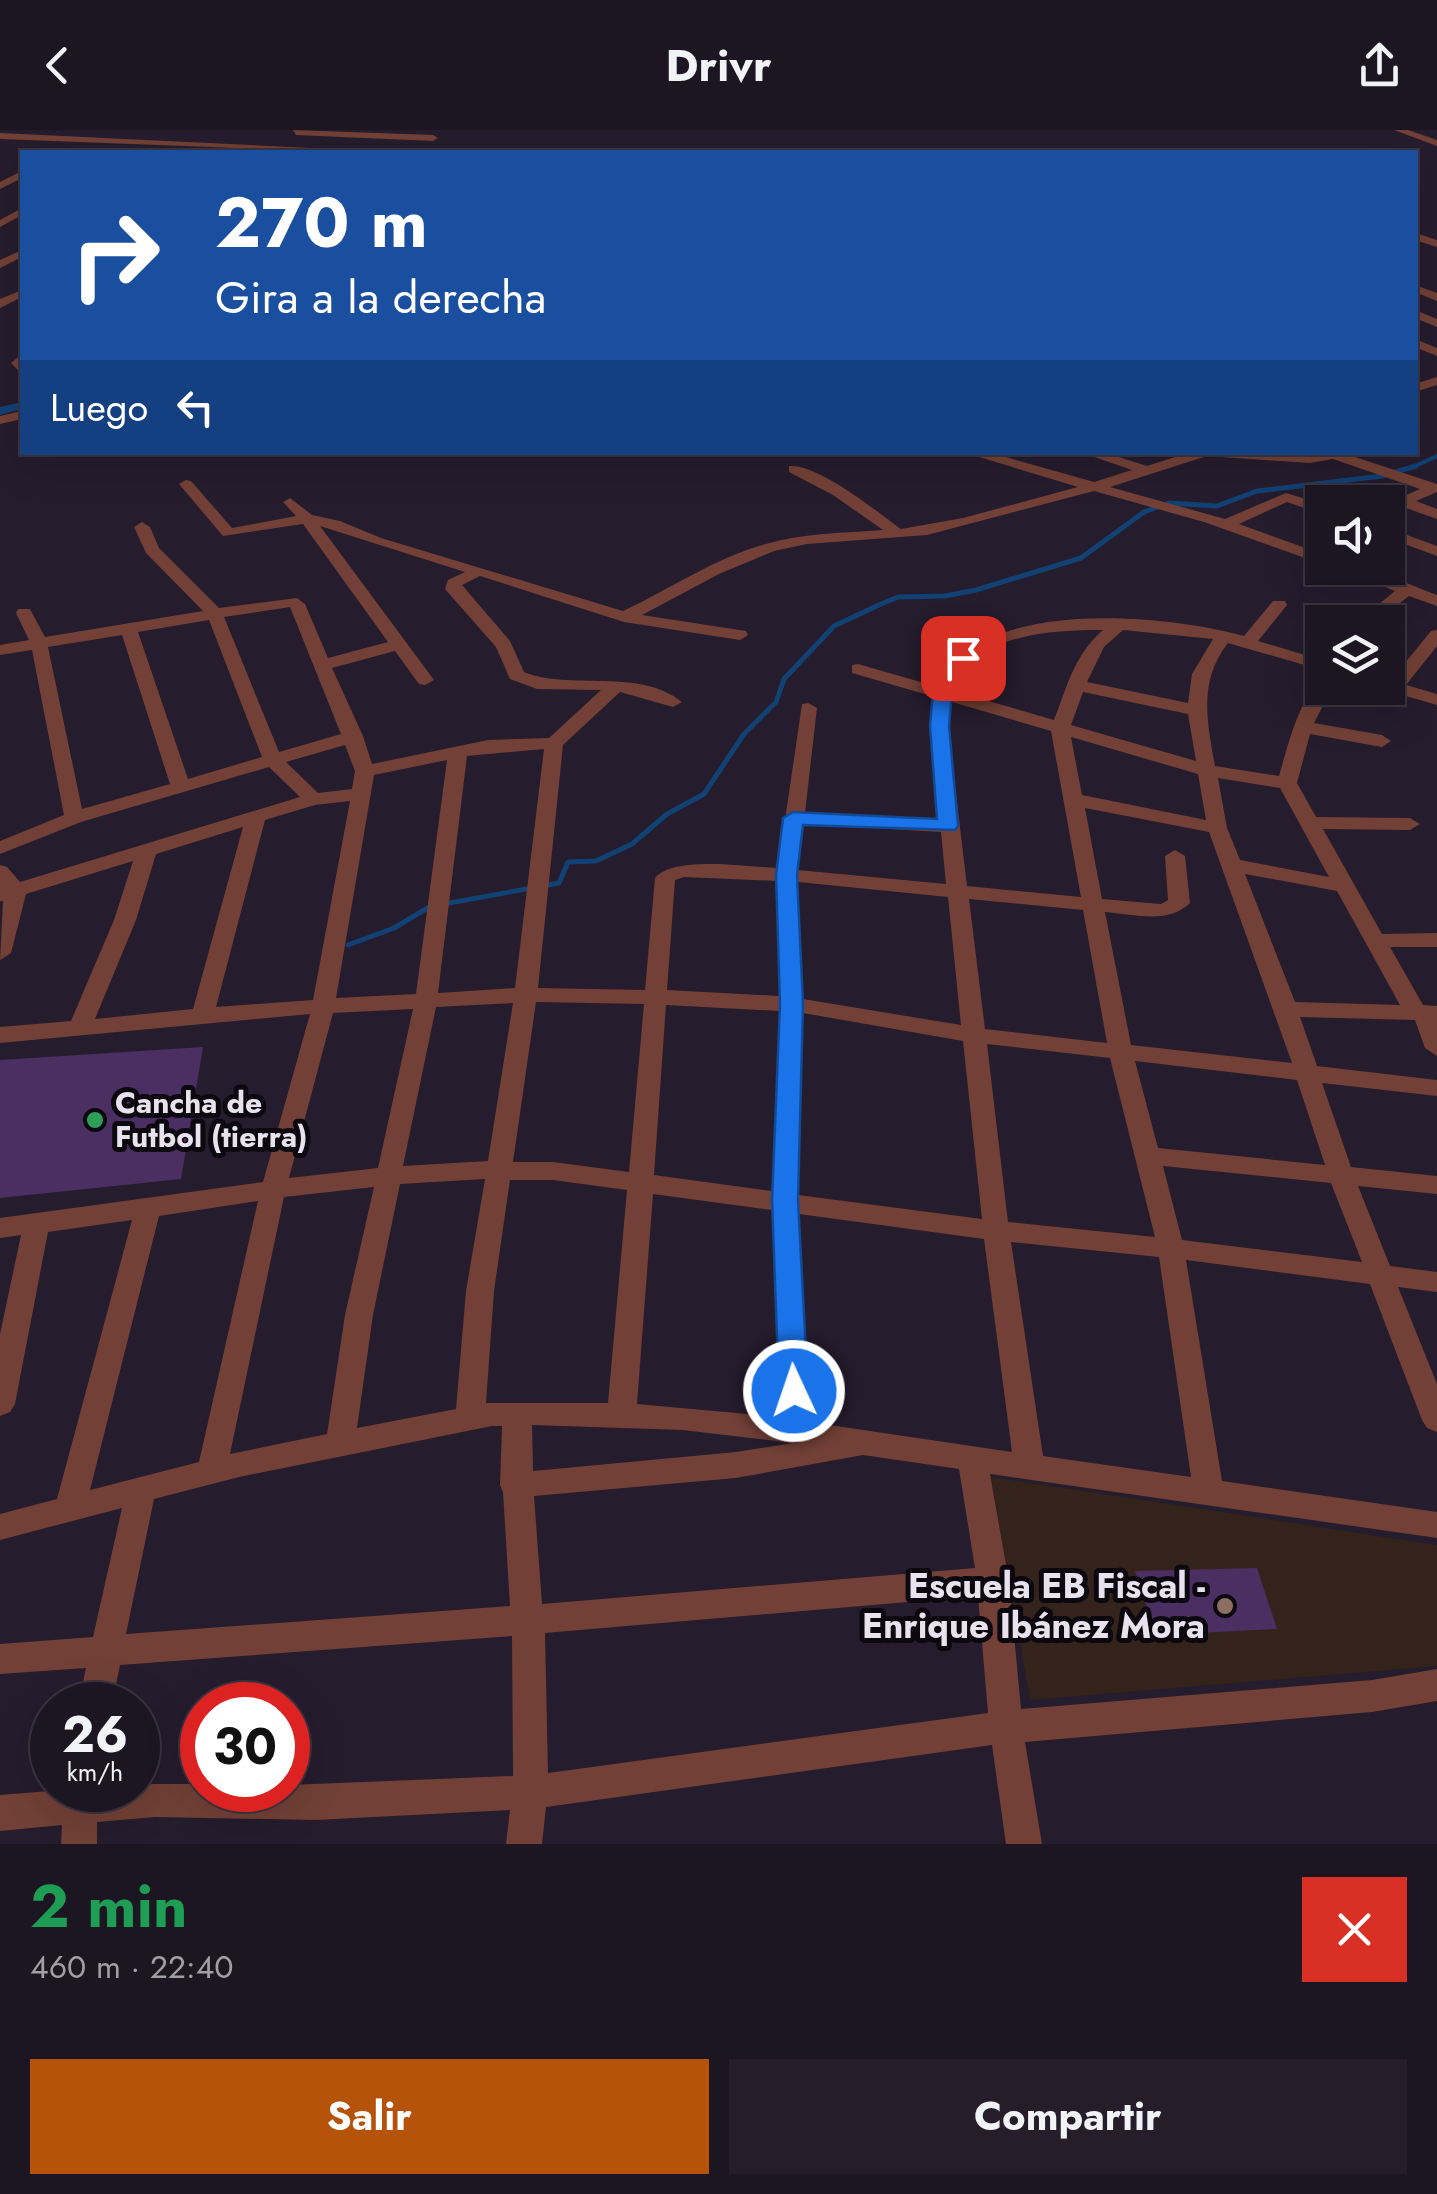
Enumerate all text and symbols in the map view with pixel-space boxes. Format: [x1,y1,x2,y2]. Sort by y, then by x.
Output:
text: Drivr [665,33,772,98]
icon: back [30,38,85,93]
icon: share [1352,38,1407,93]
text: 270 m [215,172,428,273]
icon: right [50,190,180,320]
text: Gira a la derecha [215,265,546,330]
text: Luego [50,380,148,435]
icon: left [168,380,223,435]
map controls [1305,485,1405,705]
button: sound [1305,485,1405,585]
button: layers [1305,605,1405,705]
pin [921,616,1006,701]
icon: arrive [936,631,991,686]
place label: Cancha de Futbol (tierra) [115,1081,307,1158]
marker: Cancha de Futbol (tierra) [84,1109,106,1131]
position arrow [742,1339,846,1443]
place label: Escuela EB Fiscal - Enrique Ibánez Mora [862,1561,1205,1651]
marker: Escuela EB Fiscal - Enrique Ibánez Mora [1214,1595,1236,1617]
speed limit sign: 30 [180,1682,310,1812]
text: 26 [62,1698,128,1771]
text: km/h [67,1754,123,1790]
text: 2 min [30,1863,188,1950]
button: close [1302,1877,1407,1982]
text: 460 m · 22:40 [30,1944,234,1990]
button: Salir [30,2059,709,2174]
button: Compartir [729,2059,1407,2174]

